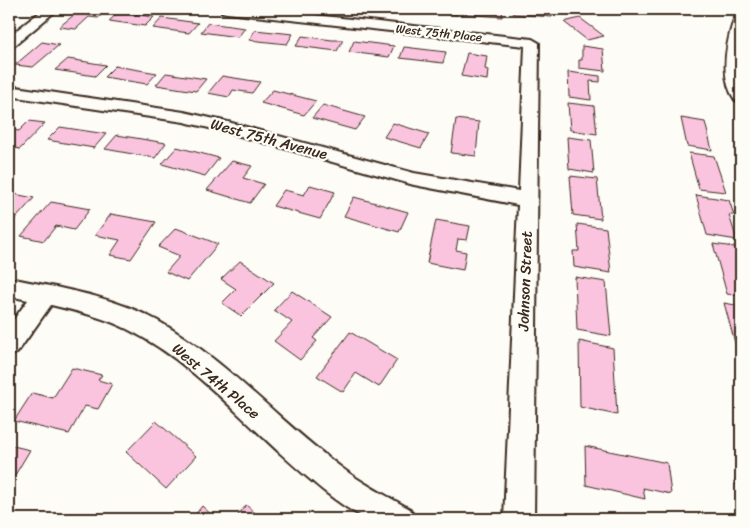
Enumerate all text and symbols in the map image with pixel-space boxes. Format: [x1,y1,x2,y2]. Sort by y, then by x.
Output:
street label: West 75th Place [395,18,483,48]
street label: West 75th Avenue [208,111,330,167]
street label: Johnson Street [510,230,540,332]
street label: West 74th Place [166,336,266,426]

